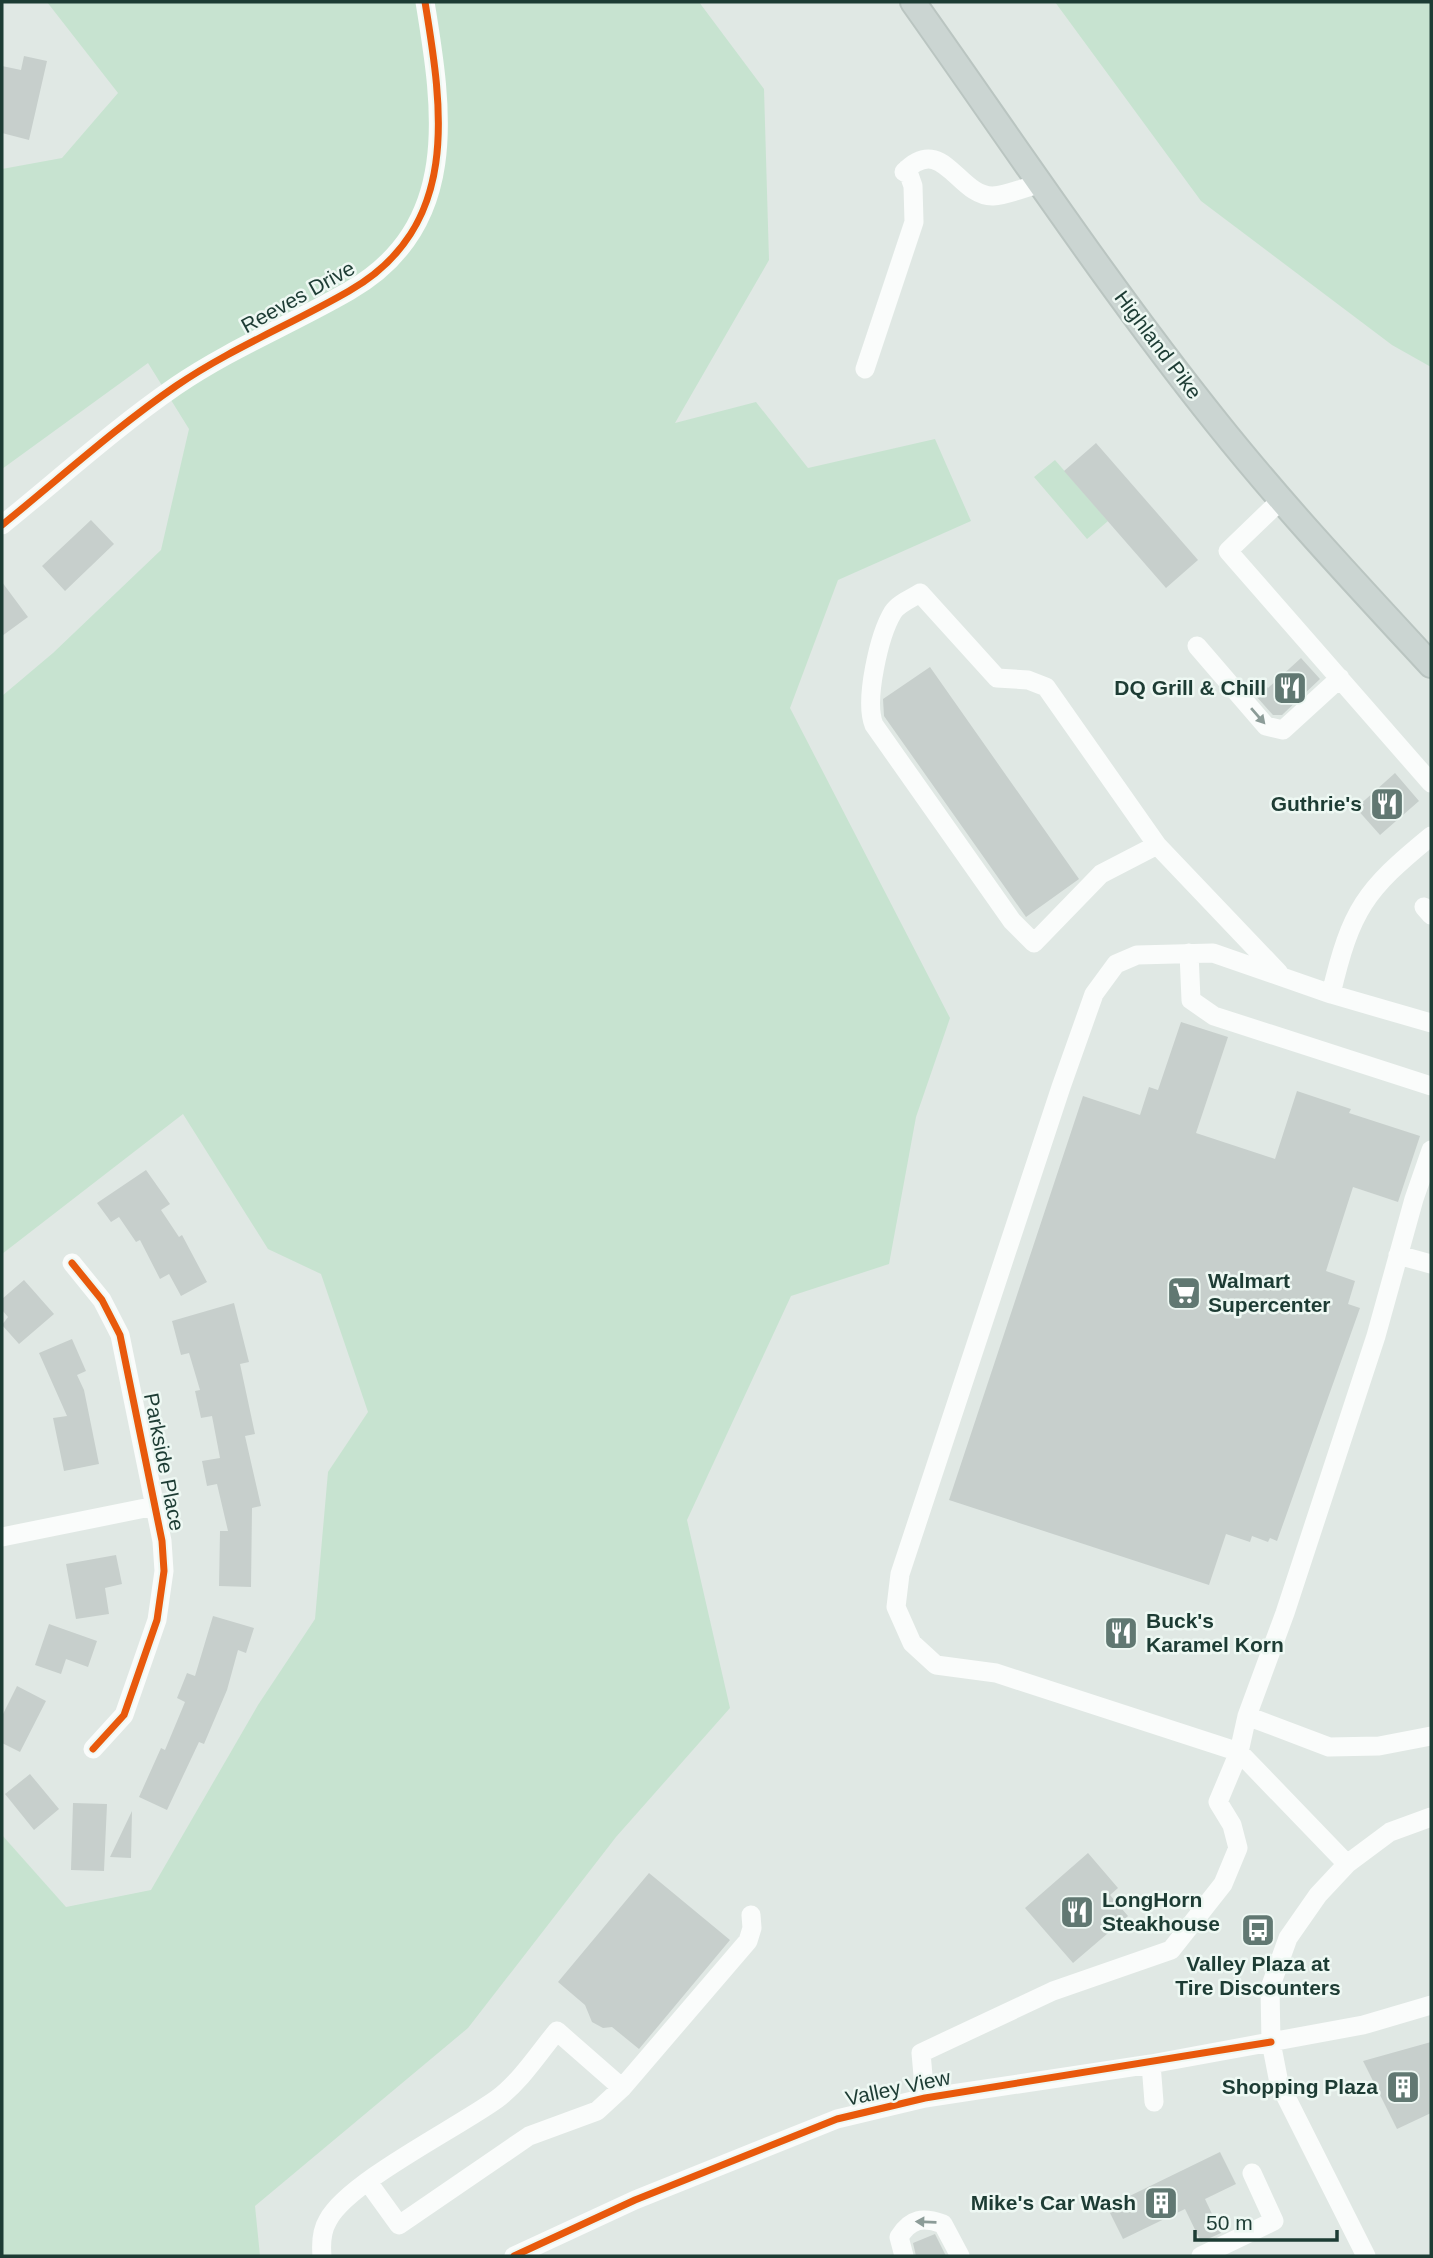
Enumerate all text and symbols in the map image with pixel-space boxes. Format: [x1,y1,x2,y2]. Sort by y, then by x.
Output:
street label: Reeves Drive [237,256,358,337]
street label: Highland Pike [1110,286,1207,403]
restaurant icon: DQ Grill & Chill [1271,669,1309,707]
place label: DQ Grill & Chill [1114,676,1266,699]
one-way arrow [1250,707,1265,724]
restaurant icon: Guthrie's [1368,785,1406,823]
place label: Guthrie's [1271,792,1362,815]
place label: Walmart Supercenter [1208,1269,1331,1316]
supermarket icon: Walmart Supercenter [1165,1274,1203,1312]
street label: Parkside Place [140,1391,189,1533]
place label: Buck's Karamel Korn [1146,1609,1284,1656]
restaurant icon: Buck's Karamel Korn [1102,1614,1140,1652]
place label: LongHorn Steakhouse [1102,1888,1220,1935]
restaurant icon: LongHorn Steakhouse [1058,1893,1096,1931]
bus stop icon: Valley Plaza at Tire Discounters [1239,1911,1277,1949]
place label: Valley Plaza at Tire Discounters [1175,1952,1341,1999]
street label: Valley View [843,2065,953,2110]
building icon: Shopping Plaza [1384,2068,1422,2106]
place label: Shopping Plaza [1222,2075,1378,2098]
building icon: Mike's Car Wash [1142,2184,1180,2222]
place label: Mike's Car Wash [971,2191,1136,2214]
scale bar [1195,2198,1337,2242]
text: 50 m [1206,2211,1253,2234]
one-way arrow [914,2216,936,2227]

